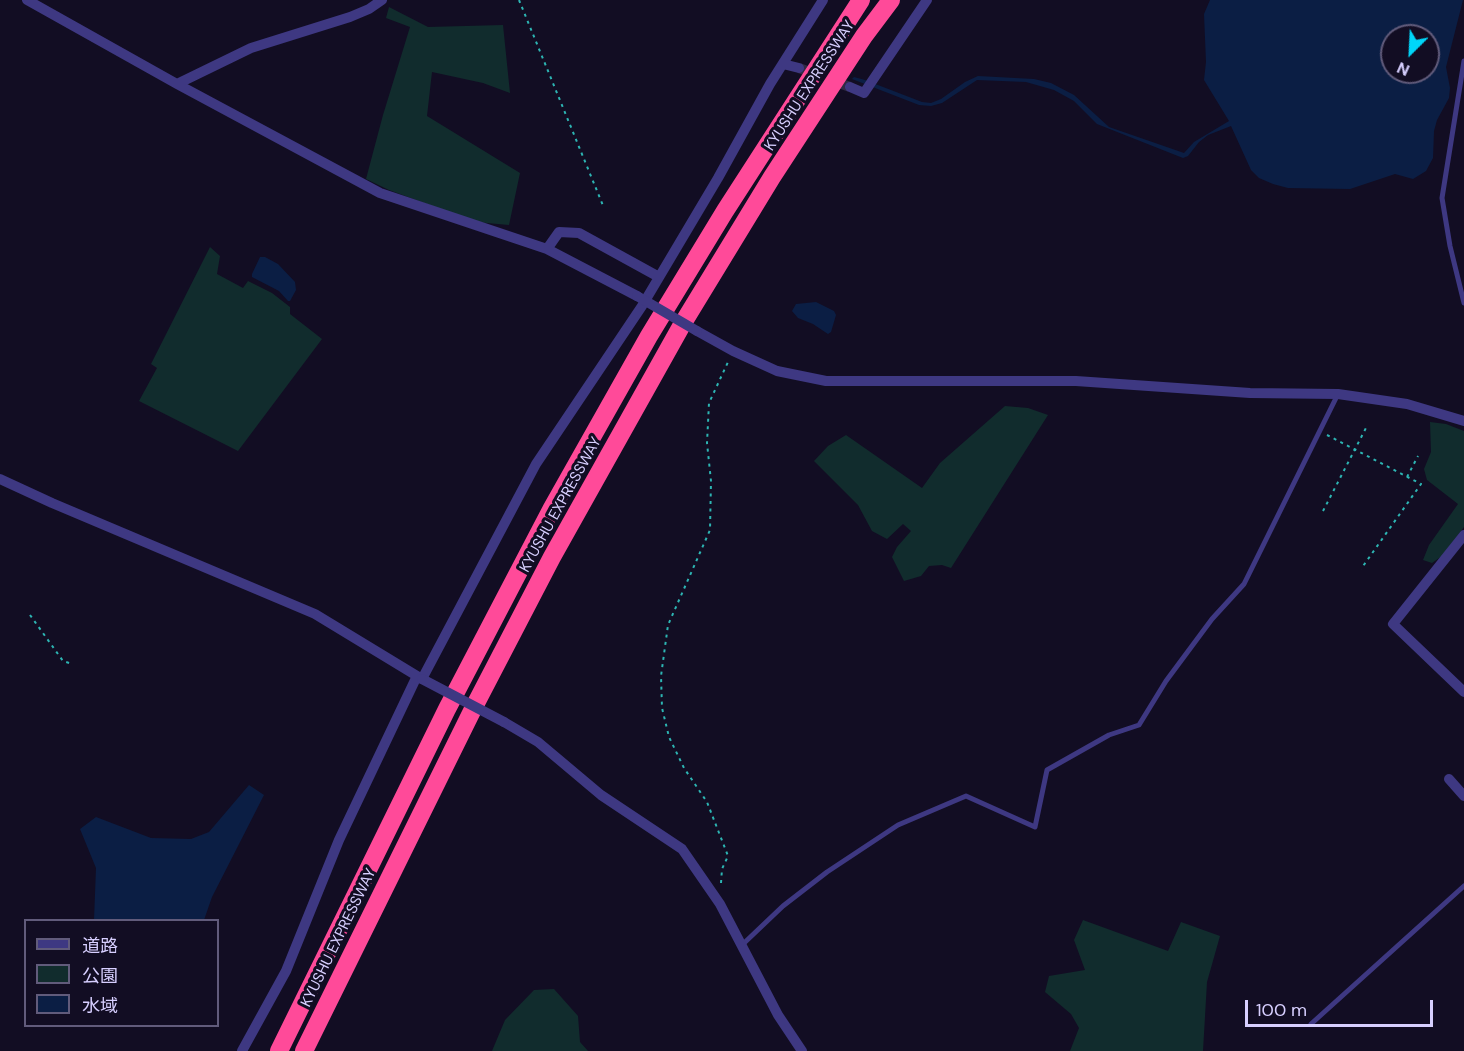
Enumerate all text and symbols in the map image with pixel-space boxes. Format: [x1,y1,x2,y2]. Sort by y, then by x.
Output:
street label: KYUSHU EXPRESSWAY [761,17,859,155]
north arrow [1380,24,1440,84]
text: N [1394,57,1413,81]
street label: KYUSHU EXPRESSWAY [516,434,606,576]
street label: KYUSHU EXPRESSWAY [298,866,380,1010]
legend [24,919,219,1027]
text: 道路 [82,934,118,958]
text: 公園 [82,964,118,988]
scale bar [1248,988,1436,1026]
text: 水域 [82,994,118,1018]
text: 100 m [1256,998,1307,1022]

